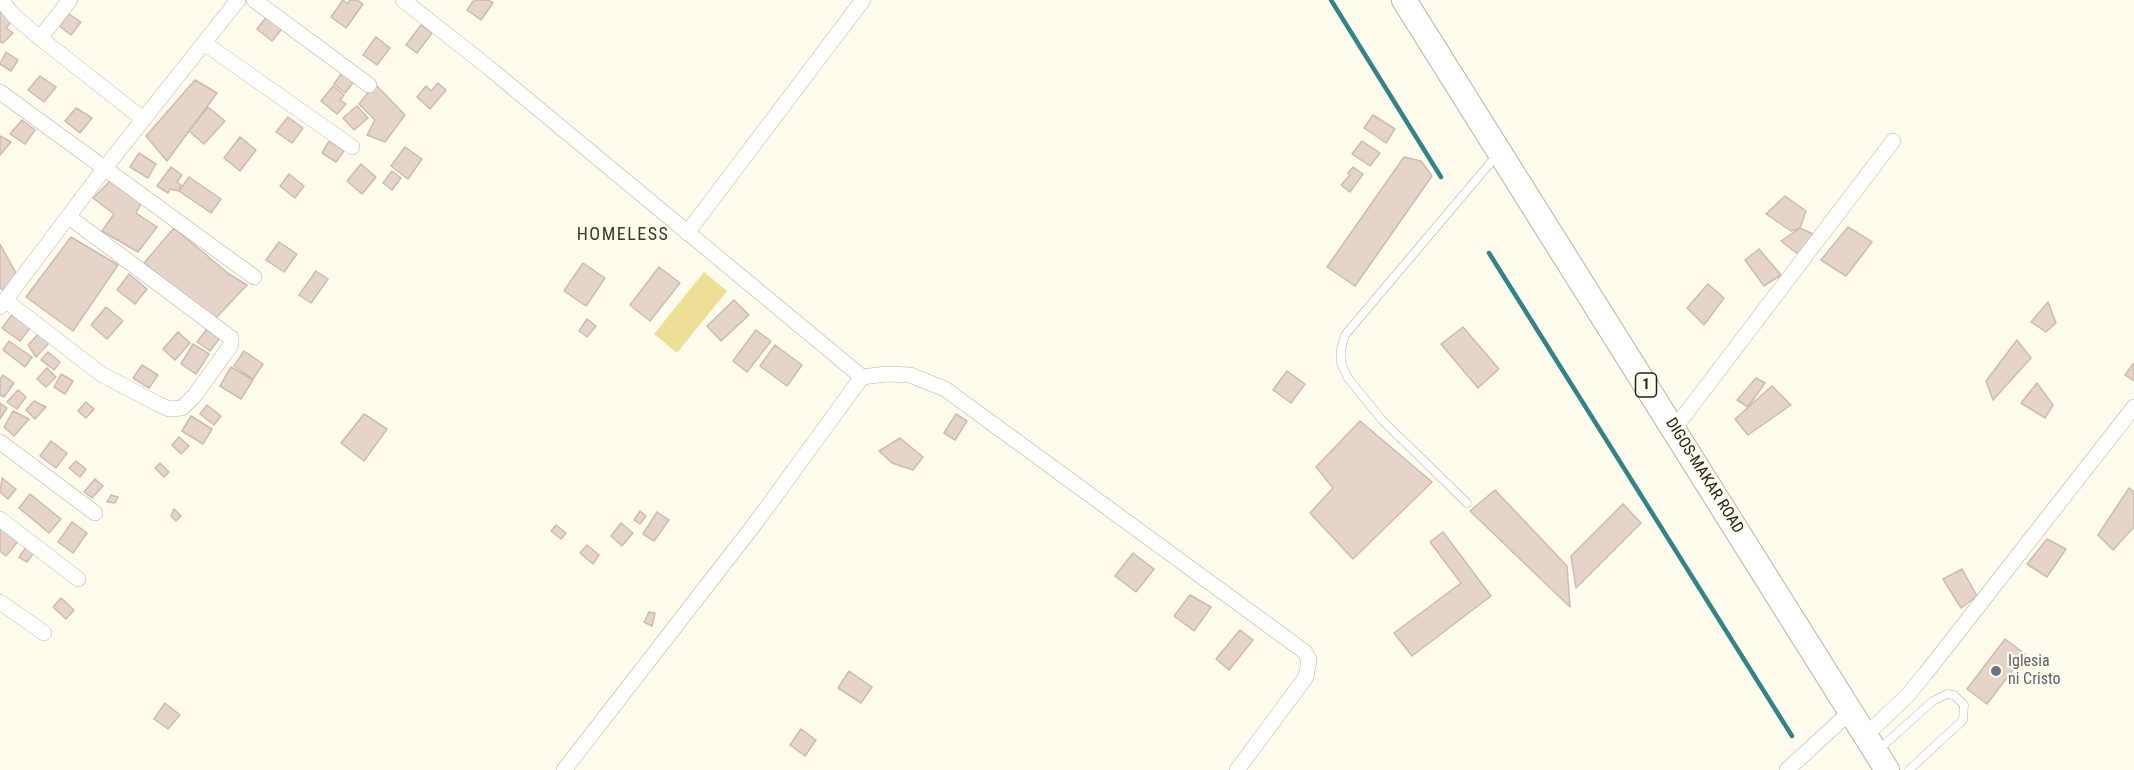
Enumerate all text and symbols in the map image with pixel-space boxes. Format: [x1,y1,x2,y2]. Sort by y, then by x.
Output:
district label: HOMELESS [577,224,669,246]
road number: 1 [1636,373,1656,397]
street label: DIGOS-MAKAR ROAD [1661,415,1747,537]
place label: Iglesia ni Cristo [2008,652,2061,690]
marker: Iglesia ni Cristo [1989,664,2003,678]

